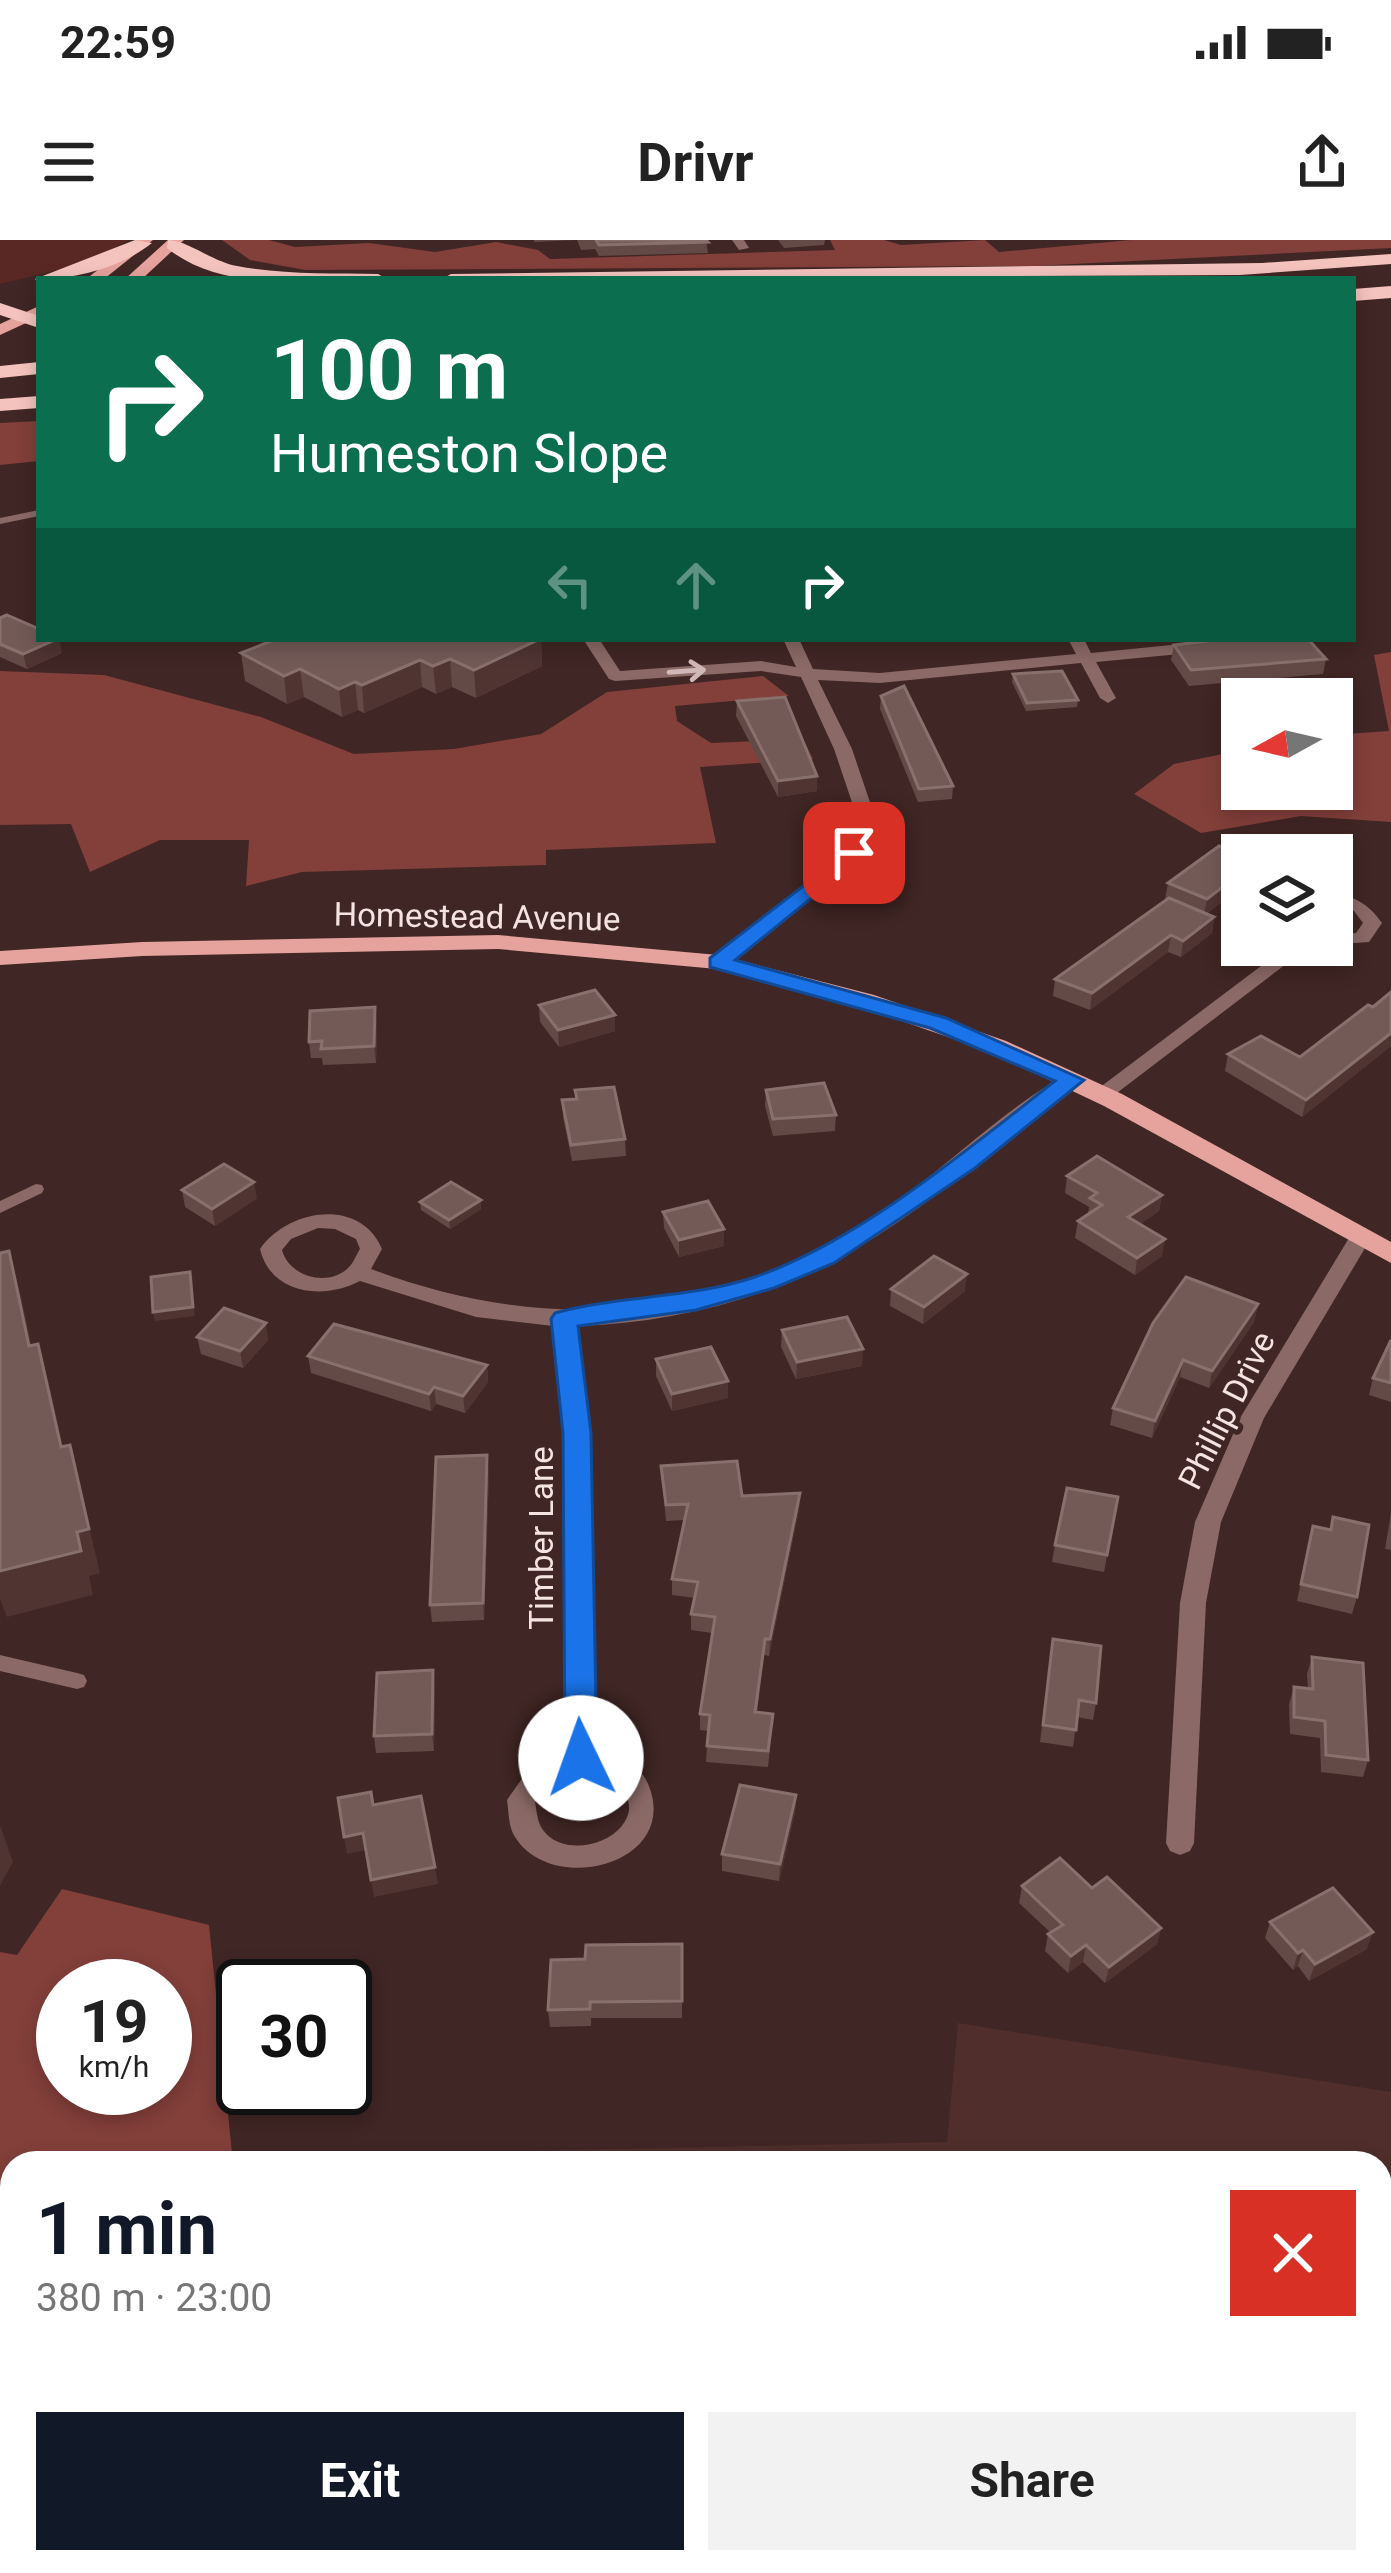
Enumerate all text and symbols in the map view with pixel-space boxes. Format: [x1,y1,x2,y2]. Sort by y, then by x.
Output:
text: 22:59 [60,16,176,69]
icon: menu [36,129,102,195]
icon: share [1289,129,1355,195]
text: Drivr [637,131,754,194]
text: 100 m [270,321,508,420]
icon: right [72,324,228,480]
text: Humeston Slope [270,422,668,485]
icon: left [537,552,603,618]
icon: ahead [663,552,729,618]
icon: right [789,552,855,618]
one-way arrow [667,659,706,682]
north arrow [1221,678,1353,810]
map controls [1221,678,1353,966]
pin [803,802,905,904]
icon: arrive [821,820,887,886]
button: layers [1221,834,1353,966]
street label: Homestead Avenue [333,895,621,938]
street label: Phillip Drive [1170,1325,1283,1496]
street label: Timber Lane [522,1446,561,1630]
position arrow [518,1695,644,1821]
speed limit sign: 30 [216,1959,372,2115]
text: 19 [80,1986,148,2057]
text: km/h [79,2049,149,2084]
text: 1 min [36,2187,217,2272]
button: close [1230,2190,1356,2316]
text: 380 m · 23:00 [36,2275,272,2321]
button: Exit [36,2412,684,2550]
button: Share [708,2412,1356,2550]

